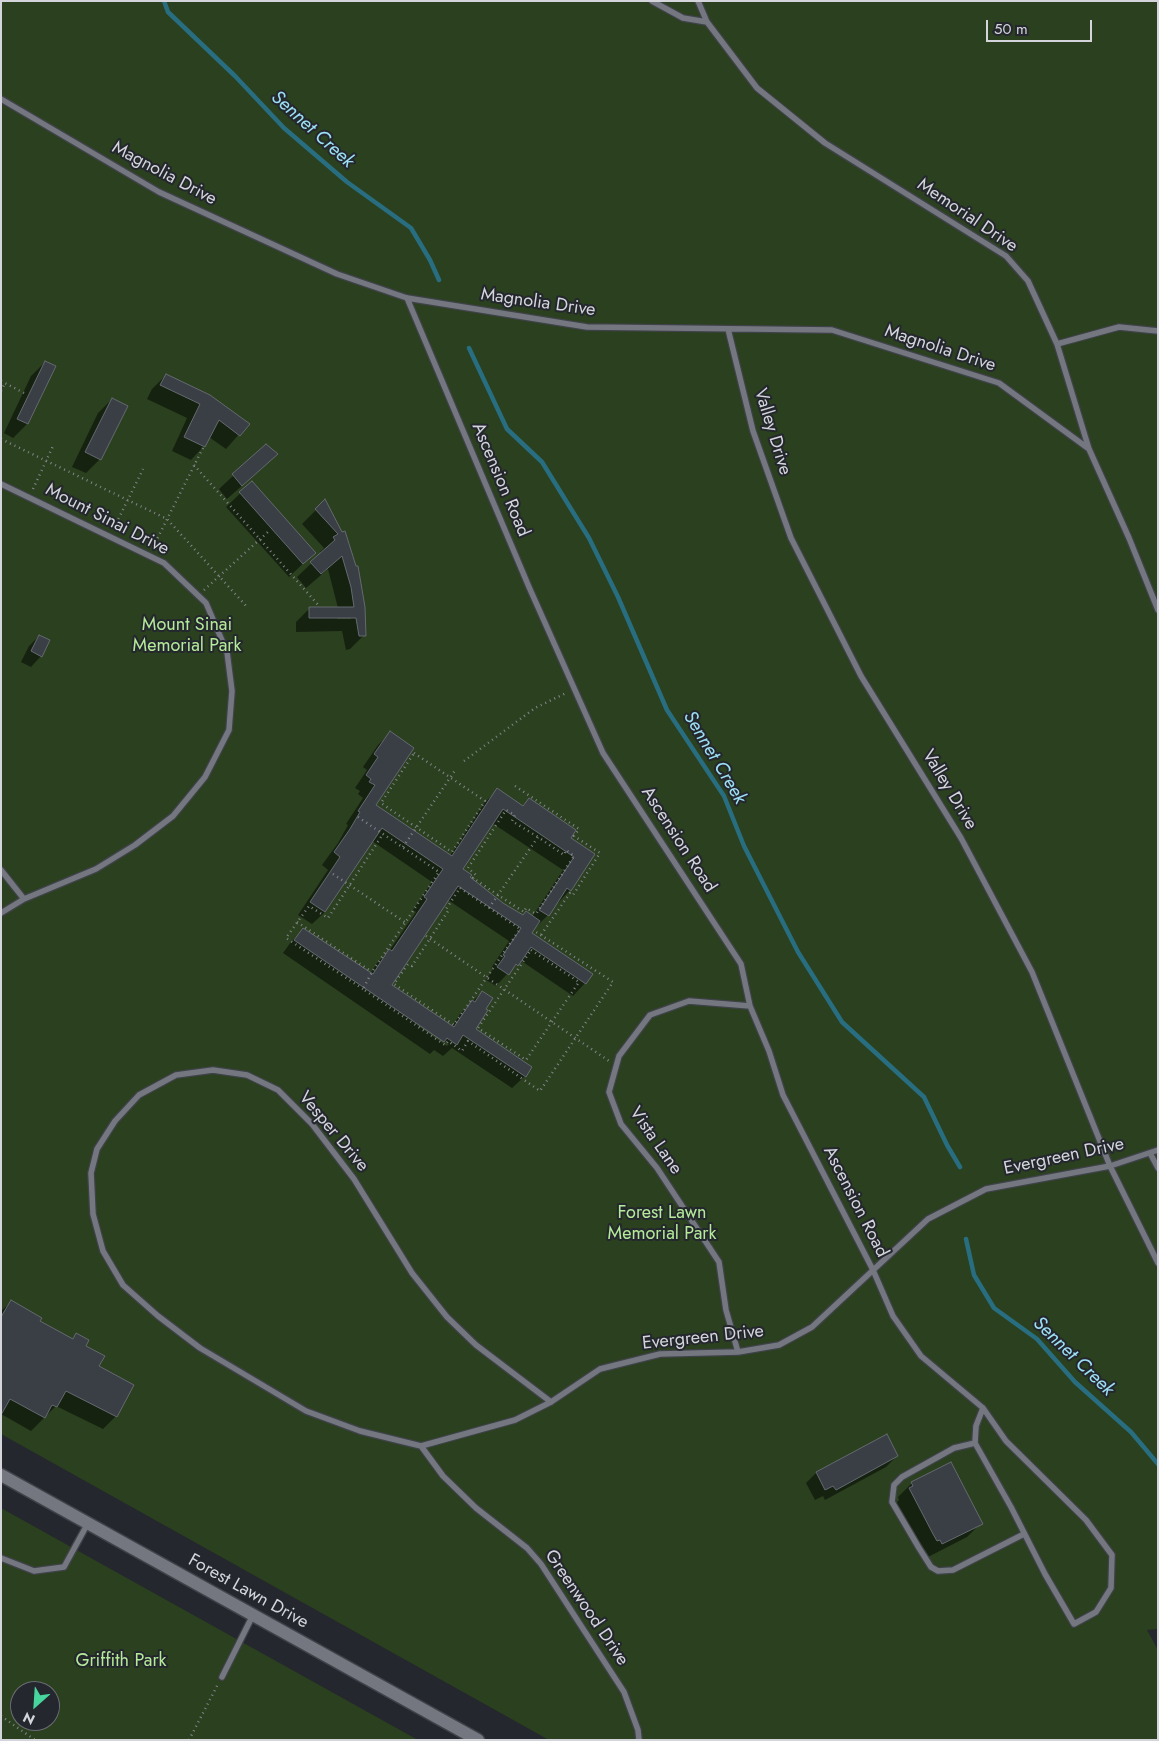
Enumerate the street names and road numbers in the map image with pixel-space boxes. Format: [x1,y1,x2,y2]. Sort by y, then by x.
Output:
street label: Magnolia Drive [108,137,220,211]
street label: Memorial Drive [913,174,1021,258]
street label: Magnolia Drive [479,284,597,322]
street label: Magnolia Drive [882,321,998,377]
street label: Valley Drive [749,386,795,478]
street label: Ascension Road [466,420,534,540]
street label: Mount Sinai Drive [42,480,172,560]
street label: Valley Drive [917,746,981,834]
street label: Ascension Road [636,783,720,897]
street label: Vesper Drive [293,1087,373,1177]
street label: Vista Lane [624,1103,686,1179]
street label: Evergreen Drive [1002,1134,1126,1180]
street label: Ascension Road [818,1143,892,1261]
street label: Evergreen Drive [641,1321,765,1355]
street label: Greenwood Drive [539,1546,633,1670]
street label: Forest Lawn Drive [184,1550,312,1634]

